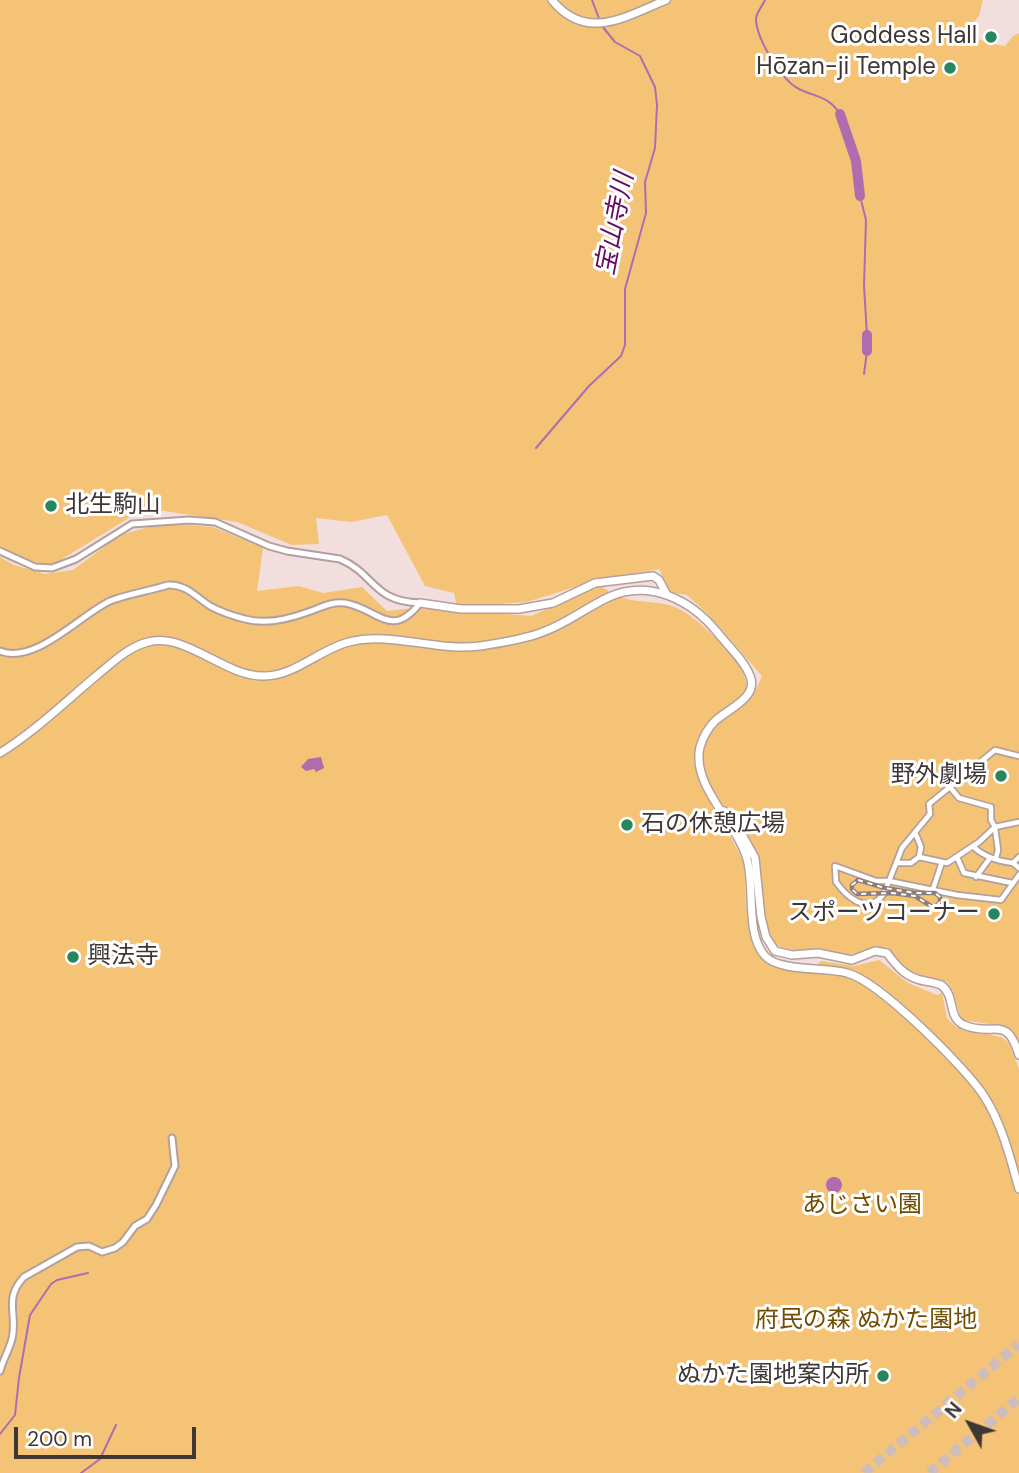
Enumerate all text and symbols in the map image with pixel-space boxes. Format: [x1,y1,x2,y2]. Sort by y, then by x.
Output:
place label: Goddess Hall [830,23,977,51]
marker: Goddess Hall [983,29,999,45]
place label: Hōzan-ji Temple [756,54,936,82]
marker: Hōzan-ji Temple [942,60,958,76]
water label: 宝山寺川 [591,170,641,278]
place label: 北生駒山 [65,492,161,520]
marker: 北生駒山 [43,498,59,514]
place label: 野外劇場 [891,762,987,790]
marker: 野外劇場 [993,768,1009,784]
place label: 石の休憩広場 [641,811,785,839]
marker: 石の休憩広場 [619,817,635,833]
place label: スポーツコーナー [788,900,980,928]
marker: スポーツコーナー [986,906,1002,922]
place label: 興法寺 [87,943,159,971]
marker: 興法寺 [65,949,81,965]
park label: あじさい園 [802,1192,922,1220]
park label: 府民の森 ぬかた園地 [755,1307,977,1335]
place label: ぬかた園地案内所 [677,1362,869,1390]
marker: ぬかた園地案内所 [875,1368,891,1384]
north arrow [935,1389,1005,1459]
text: N [939,1397,968,1424]
scale bar [18,1414,200,1458]
text: 200 m [27,1425,92,1453]

